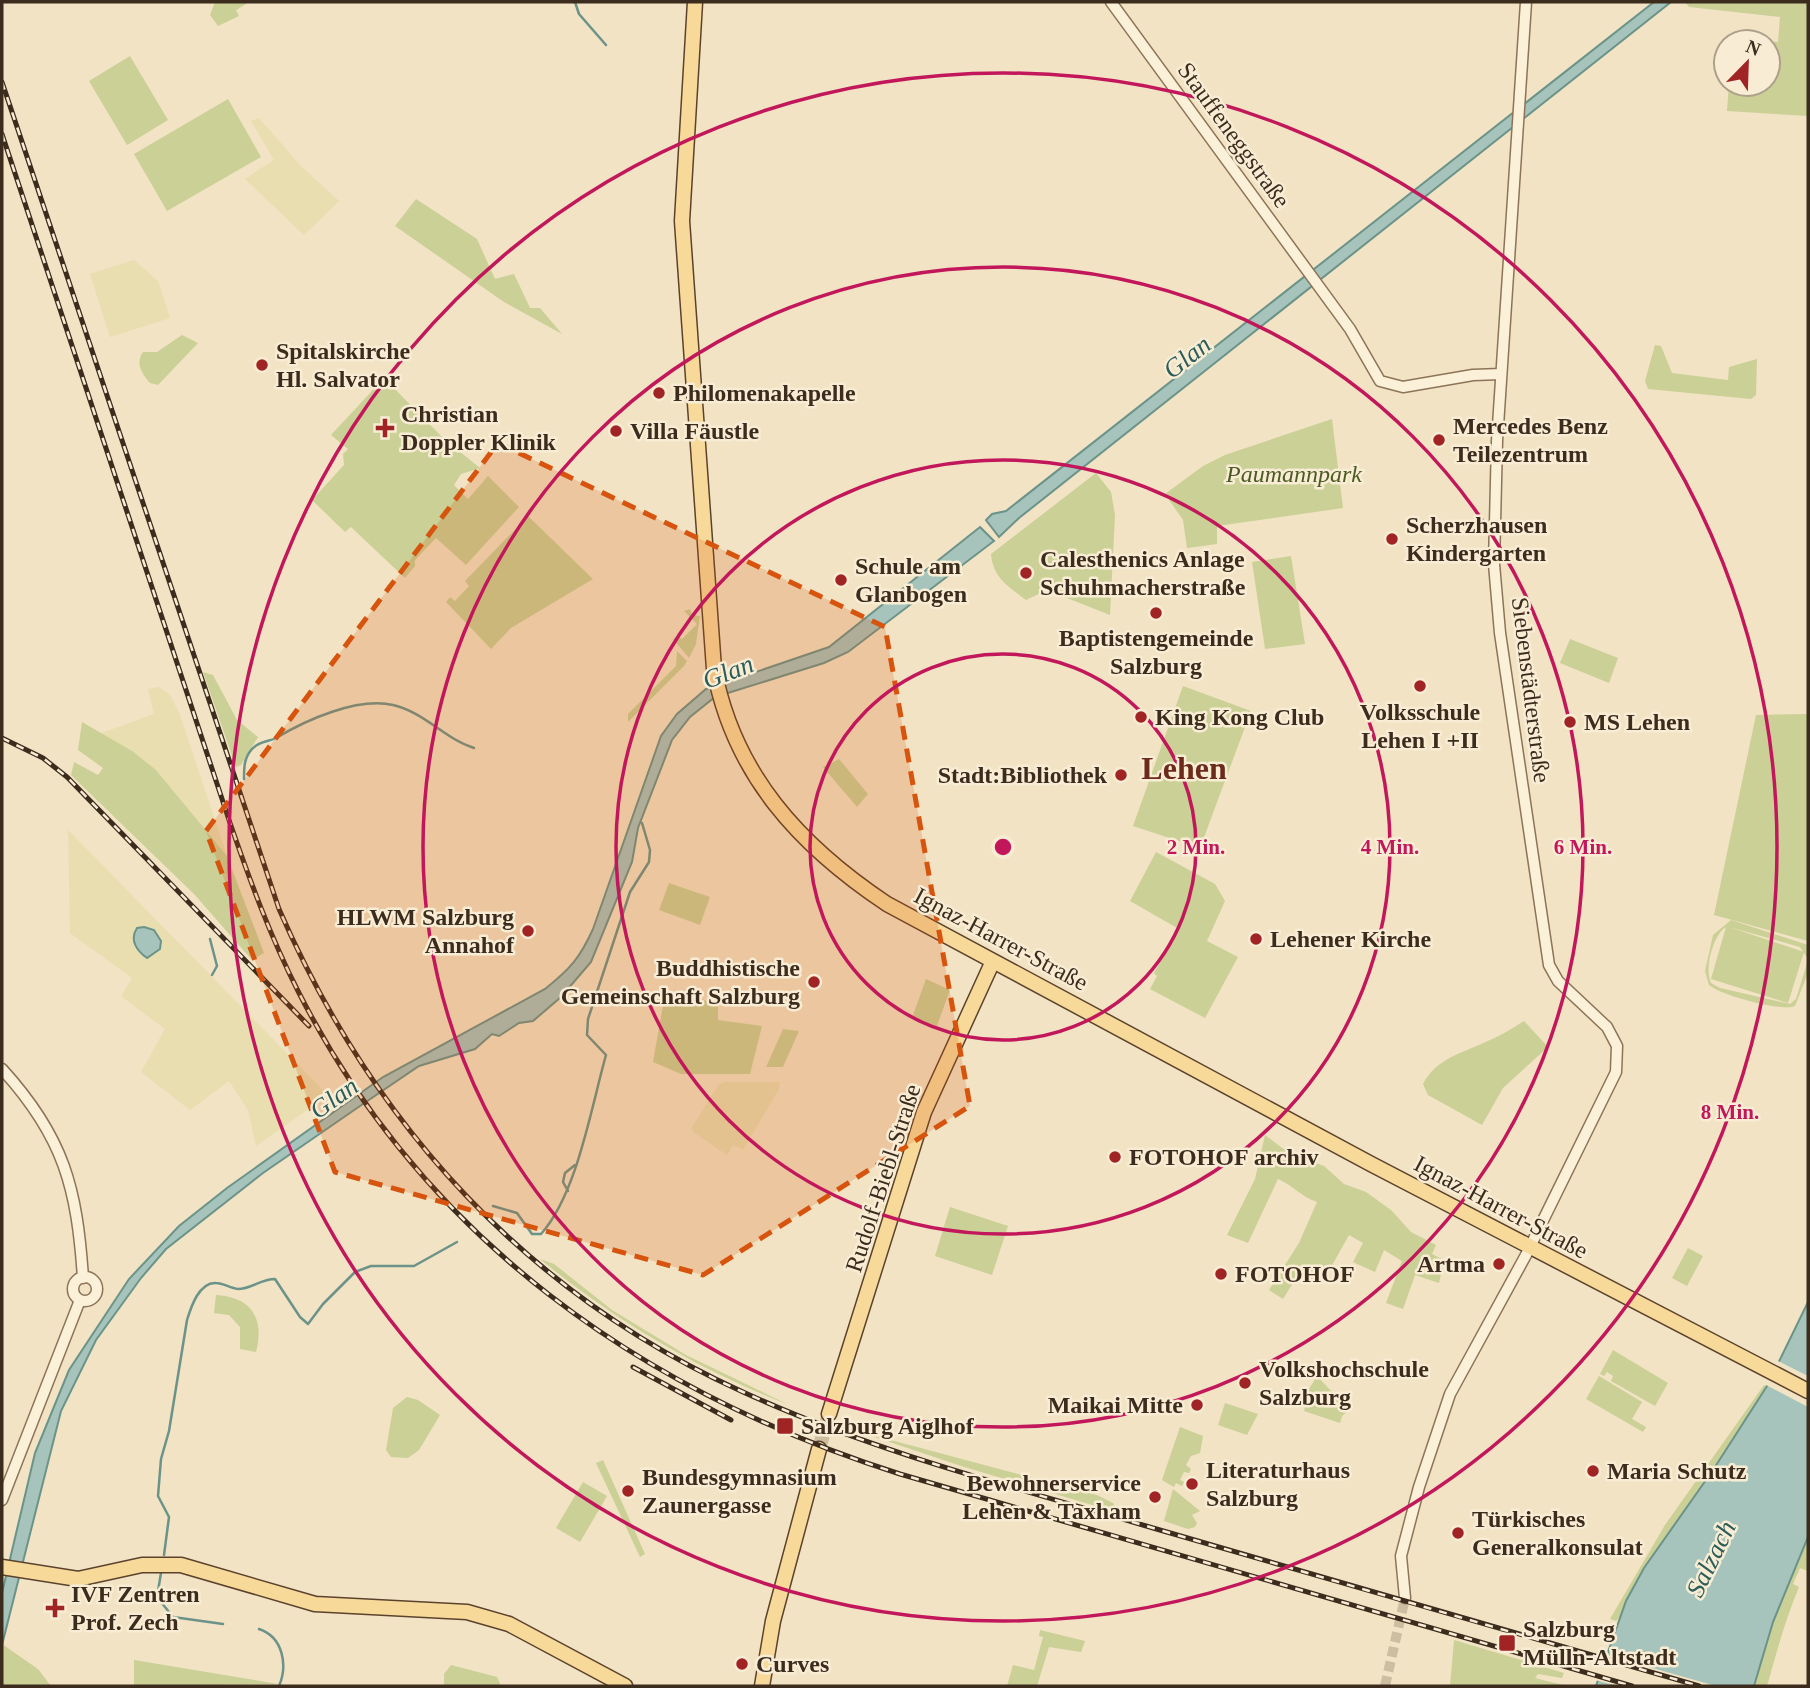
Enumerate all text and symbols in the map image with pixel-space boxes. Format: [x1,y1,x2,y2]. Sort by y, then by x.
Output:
north arrow [1712,28,1782,98]
text: N [1743,35,1764,60]
street label: Stauffeneggstraße [1173,57,1295,213]
water label: Glan [1158,330,1216,384]
place label: Spitalskirche Hl. Salvator [276,338,411,392]
marker: Spitalskirche Hl. Salvator [254,357,270,373]
place label: Philomenakapelle [673,380,856,406]
marker: Philomenakapelle [651,385,667,401]
place label: Christian Doppler Klinik [401,401,557,455]
place label: Mercedes Benz Teilezentrum [1453,413,1608,467]
marker: Christian Doppler Klinik [375,418,395,438]
place label: Villa Fäustle [630,418,759,444]
marker: Villa Fäustle [608,423,624,439]
marker: Mercedes Benz Teilezentrum [1431,432,1447,448]
park label: Paumannpark [1225,461,1362,487]
place label: Scherzhausen Kindergarten [1406,512,1547,566]
marker: Scherzhausen Kindergarten [1384,531,1400,547]
place label: Calesthenics Anlage Schuhmacherstraße [1040,546,1246,600]
place label: Schule am Glanbogen [855,553,967,607]
marker: Calesthenics Anlage Schuhmacherstraße [1018,565,1034,581]
marker: Schule am Glanbogen [833,572,849,588]
street label: Siebenstädterstraße [1507,596,1555,784]
marker: Baptistengemeinde Salzburg [1148,605,1164,621]
place label: Baptistengemeinde Salzburg [1059,625,1254,679]
water label: Glan [699,649,757,695]
marker: Volksschule Lehen I +II [1412,678,1428,694]
place label: Volksschule Lehen I +II [1360,699,1481,753]
place label: King Kong Club [1155,704,1324,730]
marker: King Kong Club [1133,709,1149,725]
place label: MS Lehen [1584,709,1690,735]
marker: MS Lehen [1562,714,1578,730]
district label: Lehen [1141,750,1227,786]
place label: Stadt:Bibliothek [938,762,1108,788]
marker: Stadt:Bibliothek [1113,767,1129,783]
centre of rings [991,835,1015,859]
text: 2 Min. [1167,835,1225,859]
text: 4 Min. [1361,835,1419,859]
text: 6 Min. [1554,835,1612,859]
street label: Ignaz-Harrer-Straße [910,882,1092,996]
place label: HLWM Salzburg Annahof [337,904,515,958]
marker: HLWM Salzburg Annahof [520,923,536,939]
place label: Lehener Kirche [1270,926,1431,952]
marker: Lehener Kirche [1248,931,1264,947]
place label: Buddhistische Gemeinschaft Salzburg [561,955,800,1009]
marker: Buddhistische Gemeinschaft Salzburg [806,974,822,990]
water label: Glan [304,1071,364,1125]
street label: Rudolf-Biebl-Straße [840,1081,926,1275]
text: 8 Min. [1701,1100,1759,1124]
place label: FOTOHOF archiv [1129,1144,1319,1170]
marker: FOTOHOF archiv [1107,1149,1123,1165]
street label: Ignaz-Harrer-Straße [1410,1150,1592,1264]
place label: Artma [1417,1251,1485,1277]
marker: Artma [1491,1256,1507,1272]
place label: FOTOHOF [1235,1261,1355,1287]
marker: FOTOHOF [1213,1266,1229,1282]
place label: Volkshochschule Salzburg [1259,1356,1429,1410]
marker: Volkshochschule Salzburg [1237,1375,1253,1391]
place label: Maikai Mitte [1048,1392,1183,1418]
marker: Maikai Mitte [1189,1397,1205,1413]
place label: Salzburg Aiglhof [801,1413,975,1439]
marker: Salzburg Aiglhof [775,1416,795,1436]
place label: Literaturhaus Salzburg [1206,1457,1350,1511]
place label: Maria Schutz [1607,1458,1747,1484]
marker: Maria Schutz [1585,1463,1601,1479]
place label: Bundesgymnasium Zaunergasse [642,1464,837,1518]
place label: Bewohnerservice Lehen & Taxham [962,1470,1141,1524]
marker: Literaturhaus Salzburg [1184,1476,1200,1492]
marker: Bundesgymnasium Zaunergasse [620,1483,636,1499]
marker: Bewohnerservice Lehen & Taxham [1147,1489,1163,1505]
place label: Türkisches Generalkonsulat [1472,1506,1643,1560]
water label: Salzach [1680,1516,1742,1602]
marker: Türkisches Generalkonsulat [1450,1525,1466,1541]
place label: IVF Zentren Prof. Zech [71,1581,200,1635]
marker: IVF Zentren Prof. Zech [45,1598,65,1618]
place label: Salzburg Mülln-Altstadt [1523,1616,1676,1670]
marker: Salzburg Mülln-Altstadt [1497,1633,1517,1653]
place label: Curves [756,1651,829,1677]
marker: Curves [734,1656,750,1672]

